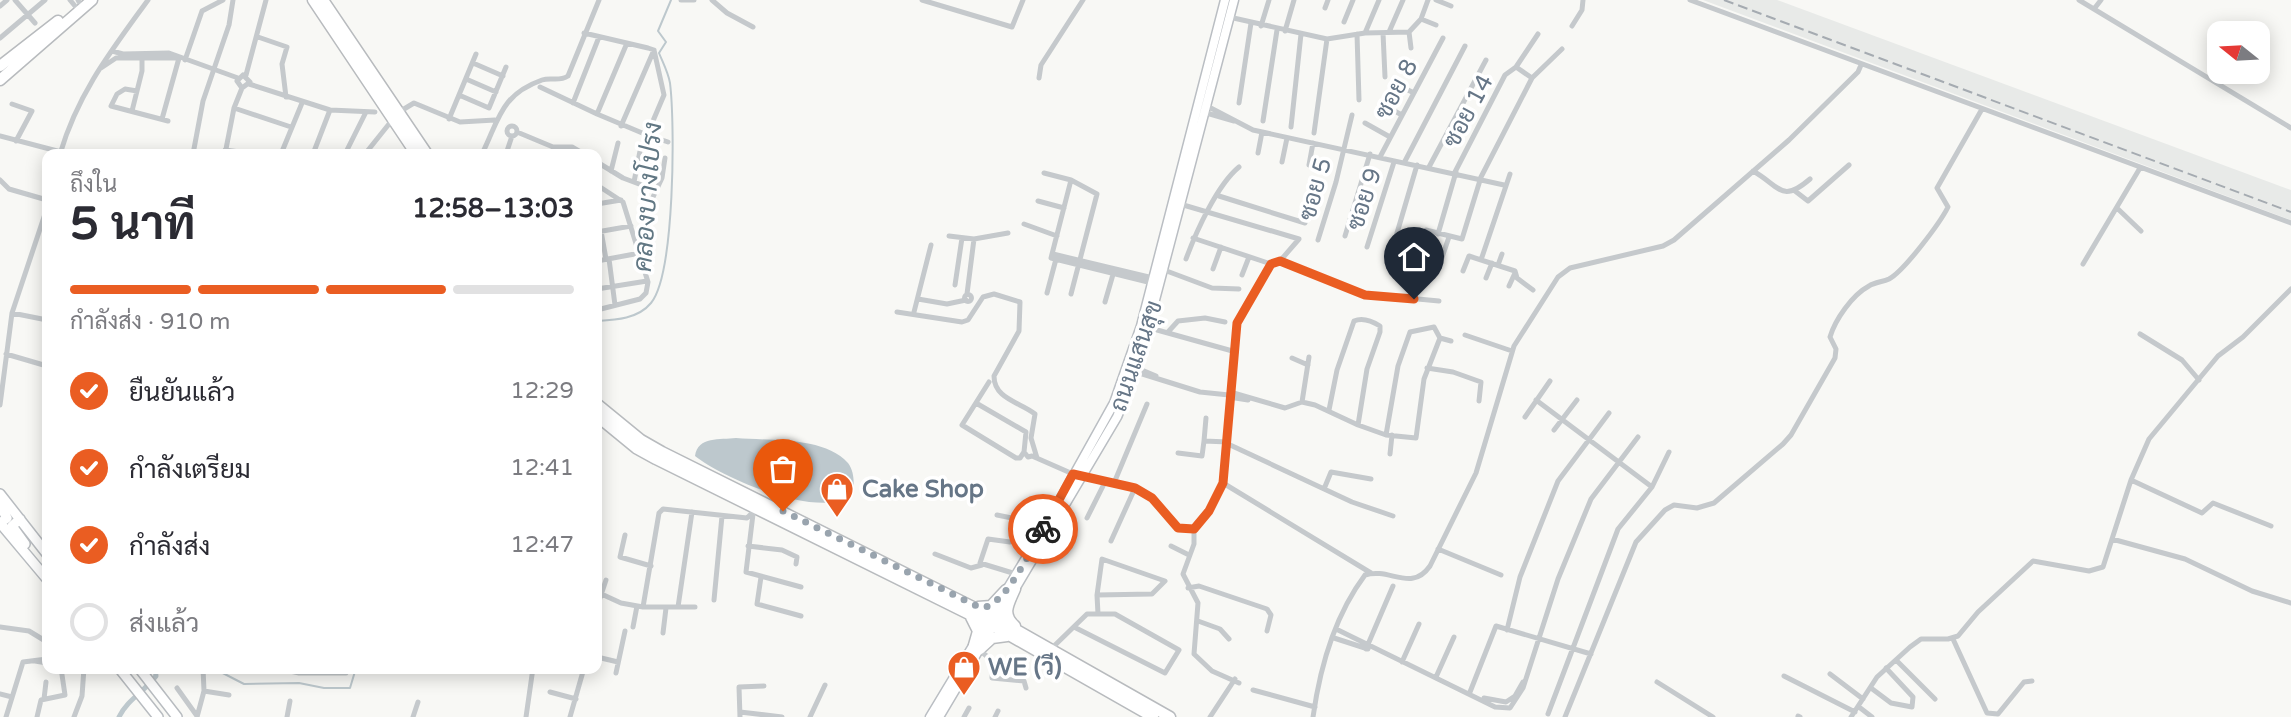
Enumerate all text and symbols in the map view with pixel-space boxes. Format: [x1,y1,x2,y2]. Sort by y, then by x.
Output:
north arrow [2207,21,2270,84]
map controls [2207,21,2270,84]
street label: ซอย 8 [1369,54,1424,124]
street label: ซอย 14 [1437,70,1500,153]
water label: คลองบางโปรง [626,121,668,273]
street label: ซอย 5 [1293,154,1338,224]
street label: ซอย 9 [1341,164,1388,234]
text: ถึงใน [70,171,117,199]
text: 12:58–13:03 [412,193,574,224]
text: 5 นาที [70,197,195,252]
pin [1384,227,1444,299]
icon: home [1395,238,1433,276]
street label: ถนนแสนสุข [1104,297,1170,416]
text: กำลังส่ง · 910 m [70,308,230,336]
icon: check [70,372,108,410]
text: ยืนยันแล้ว [129,377,235,408]
text: 12:29 [510,377,574,405]
pin [753,439,813,511]
icon: check [70,449,108,487]
icon: bag [764,450,802,488]
text: กำลังเตรียม [129,454,251,485]
text: 12:41 [510,454,574,482]
shop icon: Cake Shop [818,470,856,519]
place label: Cake Shop [862,475,984,504]
courier [1008,494,1078,564]
icon: bike [1024,510,1062,548]
icon: check [70,526,108,564]
text: กำลังส่ง [129,531,210,562]
text: 12:47 [510,531,574,559]
text: ส่งแล้ว [129,608,199,639]
shop icon: WE (วี) [945,648,983,697]
place label: WE (วี) [988,652,1062,682]

